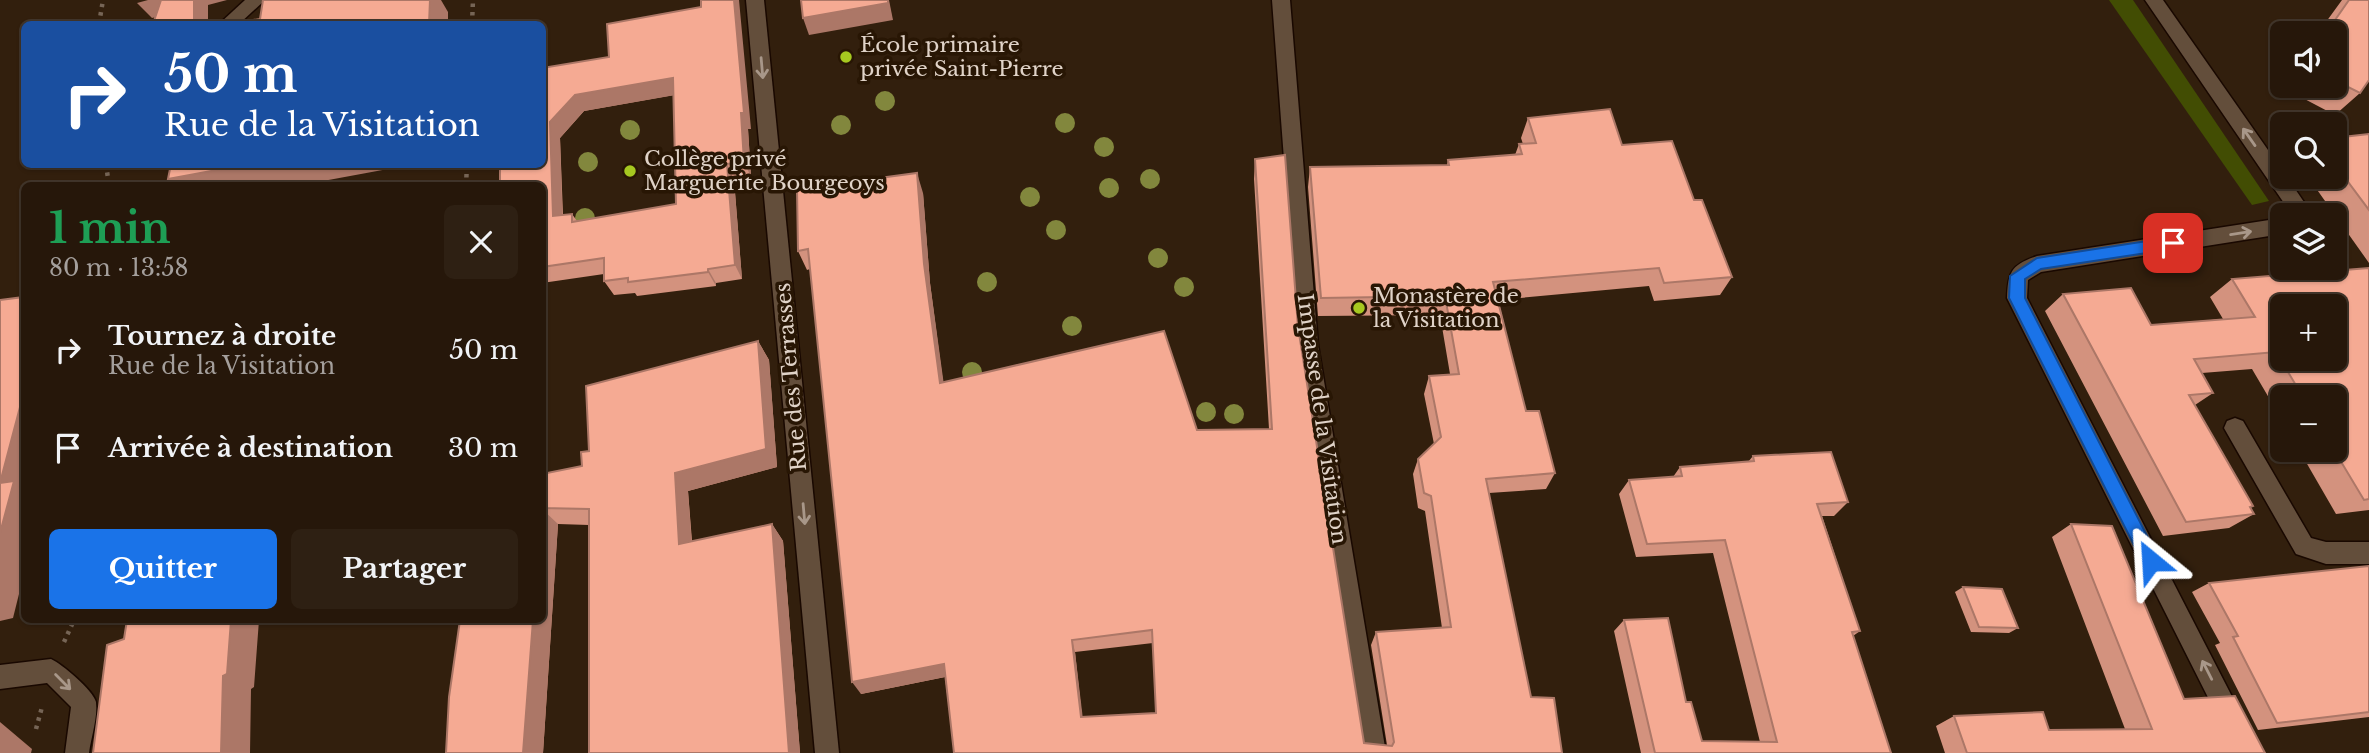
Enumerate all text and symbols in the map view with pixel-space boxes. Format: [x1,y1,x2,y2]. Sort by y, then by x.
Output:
map controls [2270,21,2347,462]
button: sound [2270,21,2347,98]
place label: École primaire privée Saint-Pierre [860,32,1063,82]
text: 50 m [164,44,297,105]
icon: right [49,49,140,140]
marker: École primaire privée Saint-Pierre [838,49,854,65]
one-way arrow [756,56,769,79]
text: Rue de la Visitation [164,105,480,145]
button: search [2270,112,2347,189]
one-way arrow [2242,128,2256,147]
place label: Collège privé Marguerite Bourgeoys [644,146,885,196]
marker: Collège privé Marguerite Bourgeoys [622,163,638,179]
text: 1 min [49,202,171,254]
button: layers [2270,203,2347,280]
button: close [444,205,518,279]
pin [2143,213,2203,273]
icon: arrive [2154,224,2192,262]
one-way arrow [2229,226,2251,239]
text: 80 m · 13:58 [49,254,188,282]
street label: Rue des Terrasses [770,282,812,472]
place label: Monastère de la Visitation [1373,283,1519,333]
street label: Impasse de la Visitation [1292,292,1352,546]
button: + [2270,294,2347,371]
marker: Monastère de la Visitation [1351,300,1367,316]
text: Tournez à droite [108,320,336,352]
icon: right [49,331,87,369]
text: 50 m [449,334,518,366]
text: Rue de la Visitation [108,352,335,380]
button: − [2270,385,2347,462]
icon: arrive [49,429,87,467]
text: Arrivée à destination [108,432,393,464]
text: 30 m [448,432,518,464]
one-way arrow [798,502,811,525]
position arrow [2114,524,2188,598]
button: Quitter [49,529,277,609]
button: Partager [291,529,518,609]
one-way arrow [2199,660,2213,681]
one-way arrow [54,674,71,691]

